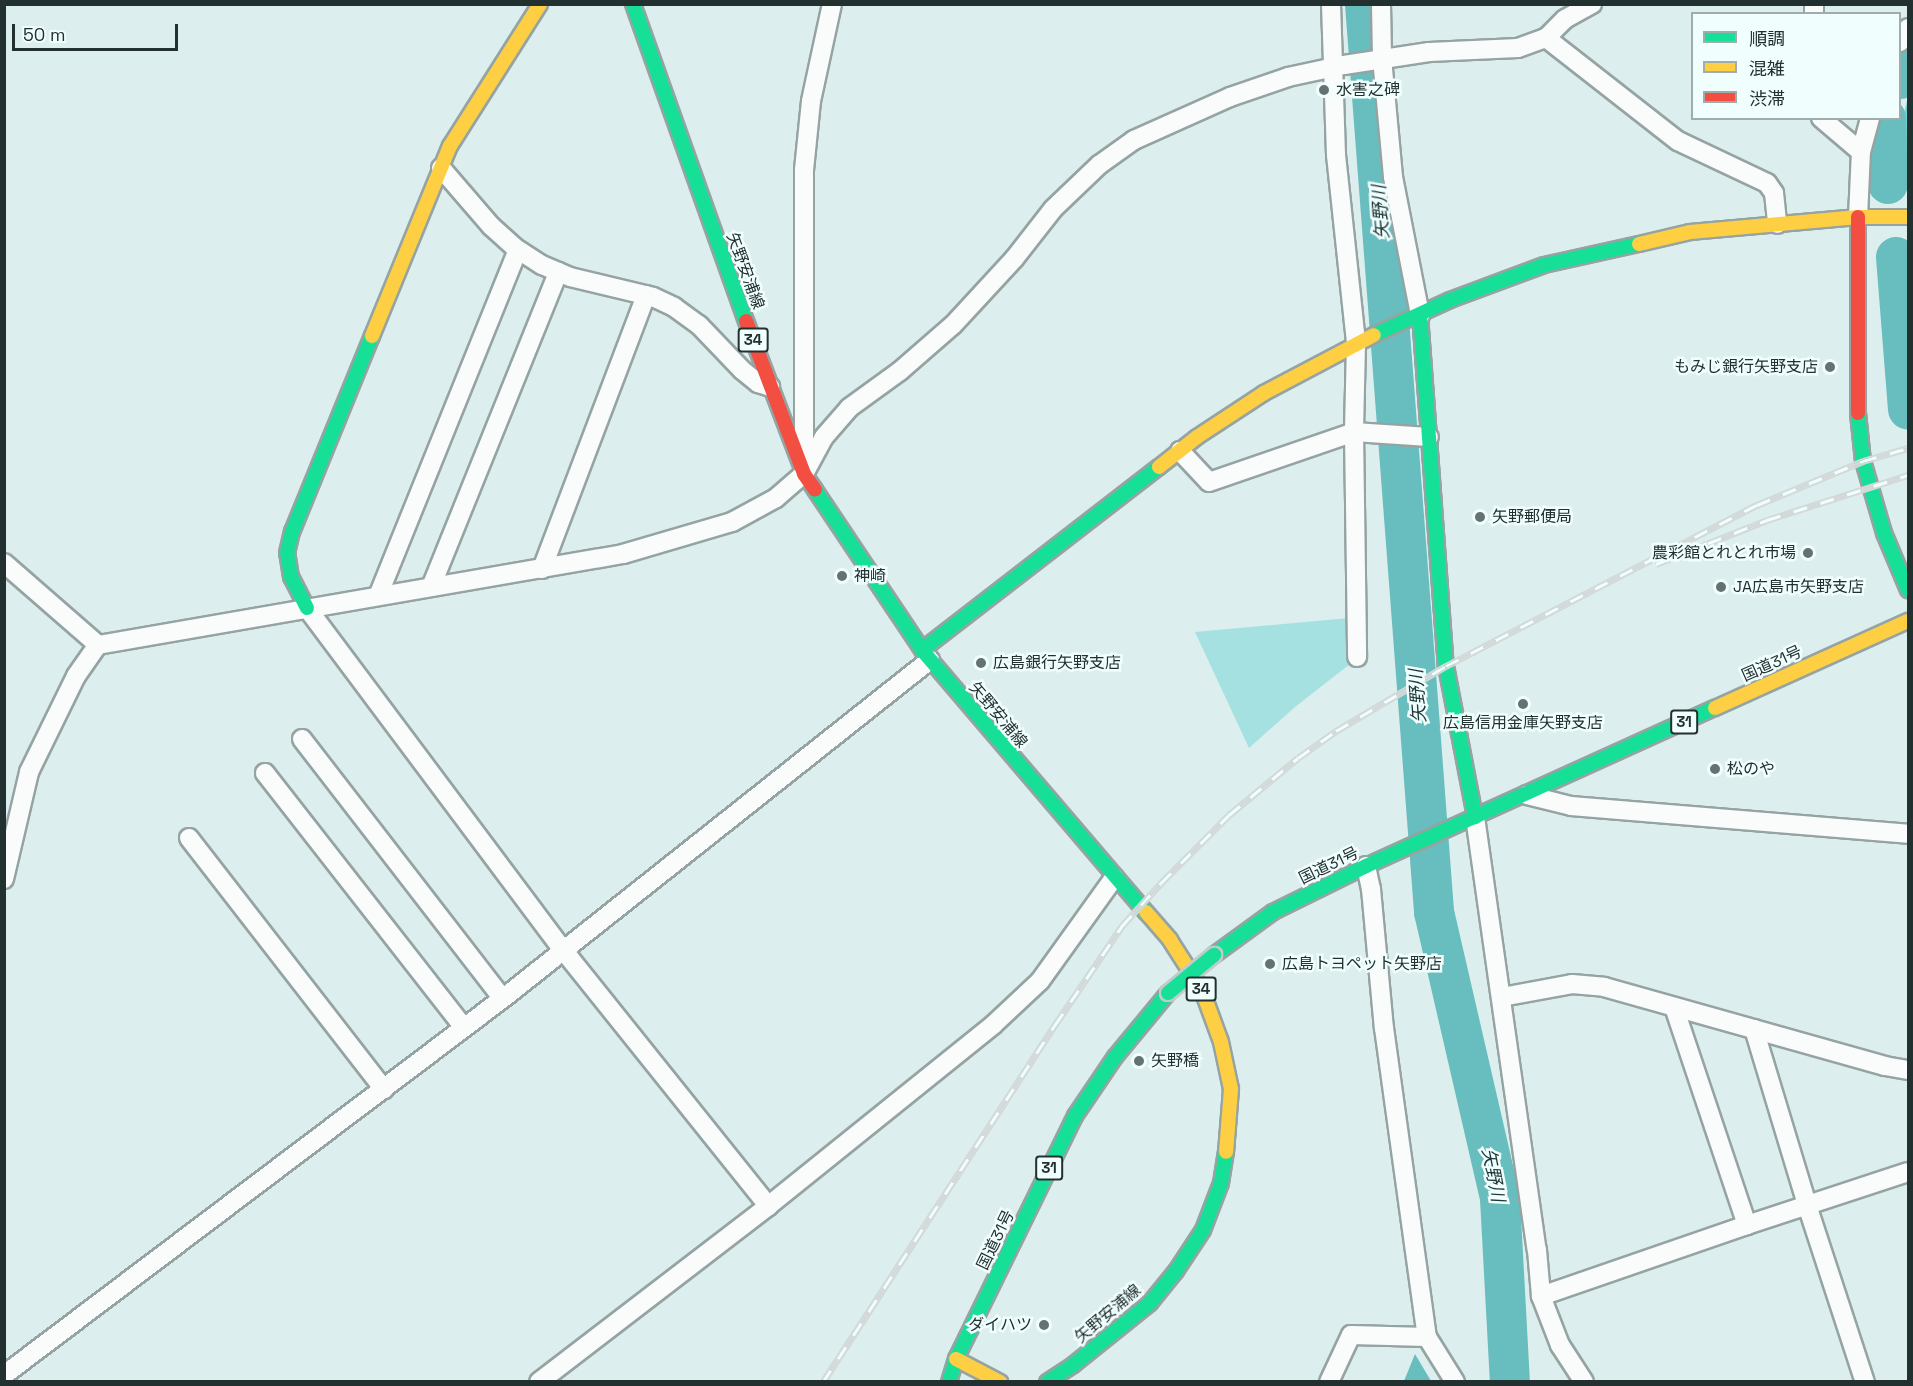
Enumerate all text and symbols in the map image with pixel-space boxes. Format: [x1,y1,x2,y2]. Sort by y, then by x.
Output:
scale bar [15,12,182,50]
legend [1691,12,1901,120]
text: 50 m [23,23,65,46]
text: 順調 [1749,27,1785,50]
text: 混雑 [1749,57,1785,80]
place label: 水害之碑 [1336,80,1400,100]
marker: 水害之碑 [1317,83,1331,97]
text: 渋滞 [1749,87,1785,110]
water label: 矢野川 [1368,184,1394,240]
street label: 矢野安浦線 [722,230,768,312]
road number: 34 [736,328,770,352]
place label: もみじ銀行矢野支店 [1674,357,1818,377]
marker: もみじ銀行矢野支店 [1823,360,1837,374]
place label: 矢野郵便局 [1492,507,1572,527]
marker: 矢野郵便局 [1473,510,1487,524]
place label: 農彩館とれとれ市場 [1652,543,1796,563]
marker: 農彩館とれとれ市場 [1801,546,1815,560]
place label: 神崎 [854,566,886,586]
marker: 神崎 [835,569,849,583]
place label: JA広島市矢野支店 [1733,577,1864,597]
marker: JA広島市矢野支店 [1714,580,1728,594]
street label: 国道31号 [1739,642,1805,686]
place label: 広島銀行矢野支店 [993,653,1121,673]
marker: 広島銀行矢野支店 [974,656,988,670]
water label: 矢野川 [1405,668,1431,724]
street label: 矢野安浦線 [965,678,1031,752]
marker: 広島信用金庫矢野支店 [1516,697,1530,711]
road number: 31 [1669,710,1699,734]
place label: 広島信用金庫矢野支店 [1443,713,1603,733]
place label: 松のや [1727,759,1775,779]
marker: 松のや [1708,762,1722,776]
street label: 国道31号 [1296,843,1362,889]
place label: 広島トヨペット矢野店 [1282,954,1442,974]
marker: 広島トヨペット矢野店 [1263,957,1277,971]
road number: 34 [1184,977,1218,1001]
place label: 矢野橋 [1151,1051,1199,1071]
marker: 矢野橋 [1132,1054,1146,1068]
water label: 矢野川 [1477,1146,1509,1204]
road number: 31 [1034,1156,1064,1180]
street label: 国道31号 [973,1207,1019,1273]
street label: 矢野安浦線 [1071,1281,1145,1347]
place label: ダイハツ [968,1315,1032,1335]
marker: ダイハツ [1037,1318,1051,1332]

